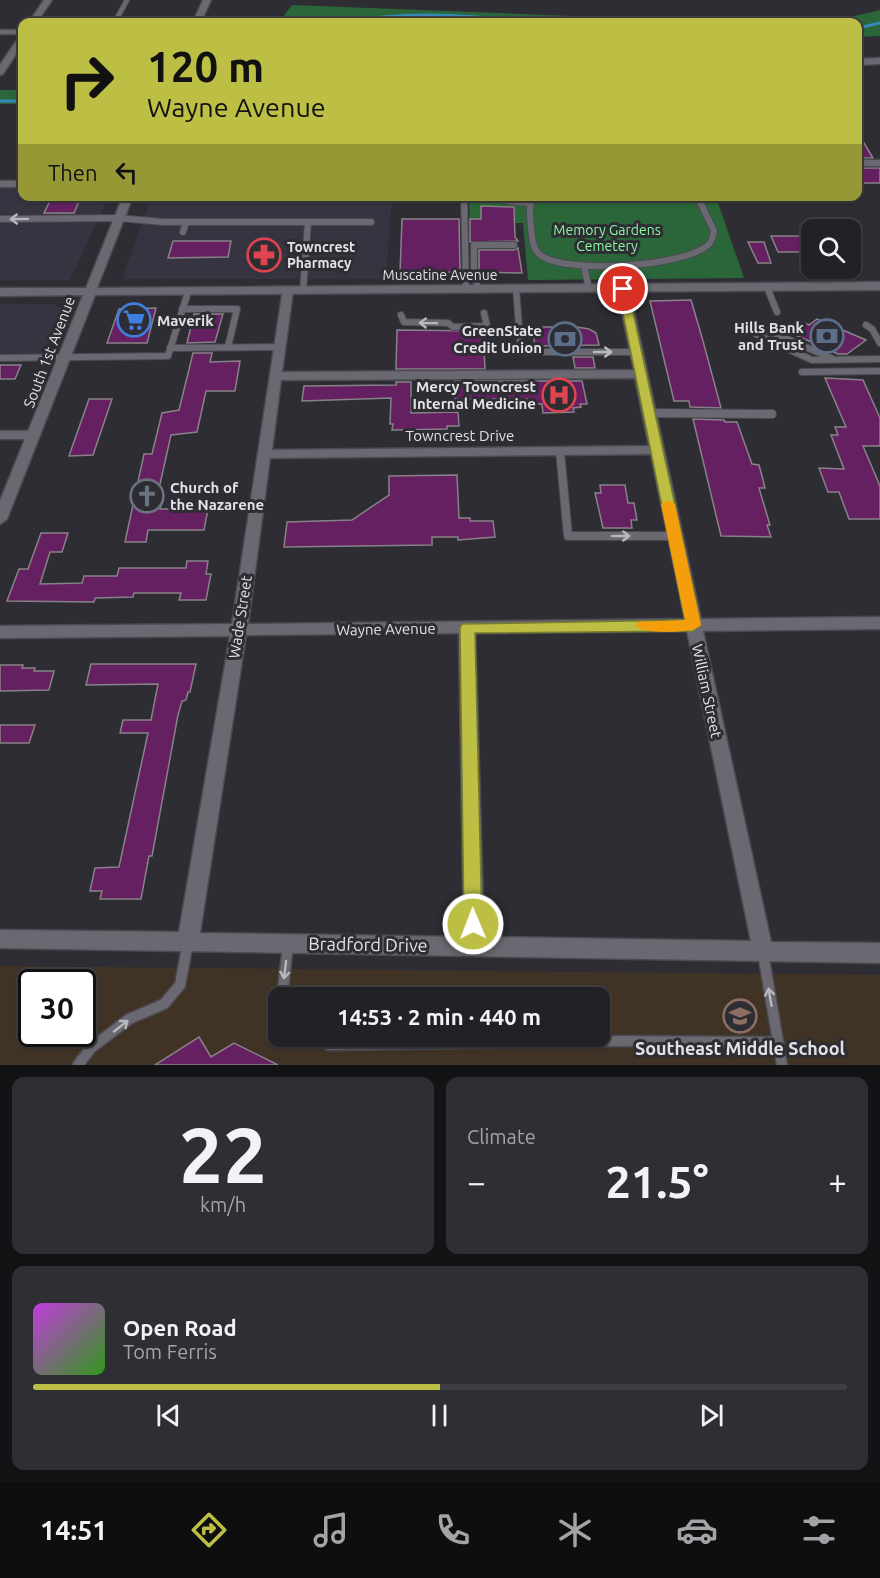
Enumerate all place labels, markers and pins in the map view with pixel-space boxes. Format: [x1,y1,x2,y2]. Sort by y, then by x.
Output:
pharmacy icon: Towncrest Pharmacy [246,237,282,273]
place label: Towncrest Pharmacy [287,239,355,271]
pin [597,263,648,314]
supermarket icon: Maverik [116,302,152,338]
place label: Maverik [157,312,214,329]
bank icon: Hills Bank and Trust [809,318,845,354]
place label: Hills Bank and Trust [734,319,805,353]
bank icon: GreenState Credit Union [547,321,583,357]
place label: GreenState Credit Union [453,322,542,356]
hospital icon: Mercy Towncrest Internal Medicine [541,377,577,413]
place label: Mercy Towncrest Internal Medicine [413,378,537,412]
church icon: Church of the Nazarene [129,478,165,514]
place label: Church of the Nazarene [170,479,264,513]
school or university icon: Southeast Middle School [722,998,758,1034]
place label: Southeast Middle School [635,1038,846,1058]

